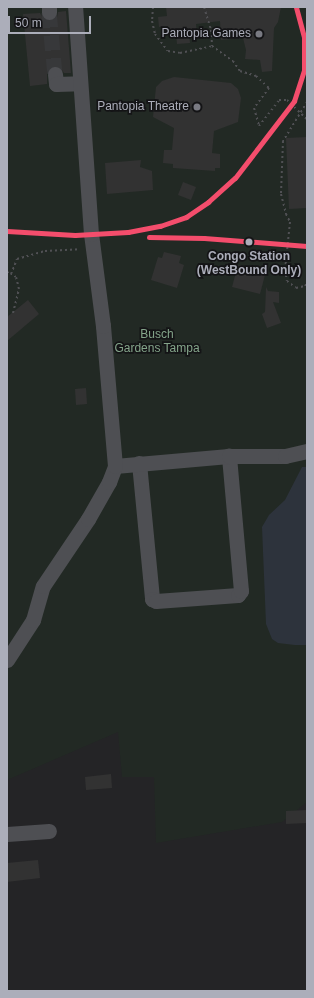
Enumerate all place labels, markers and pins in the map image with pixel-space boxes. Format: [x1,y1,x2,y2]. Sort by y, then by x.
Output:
place label: Pantopia Games [162,27,251,41]
marker: Pantopia Games [254,29,264,39]
place label: Pantopia Theatre [97,100,189,114]
marker: Pantopia Theatre [192,102,202,112]
marker: Congo Station (WestBound Only) [242,235,256,249]
place label: Congo Station (WestBound Only) [197,250,301,278]

